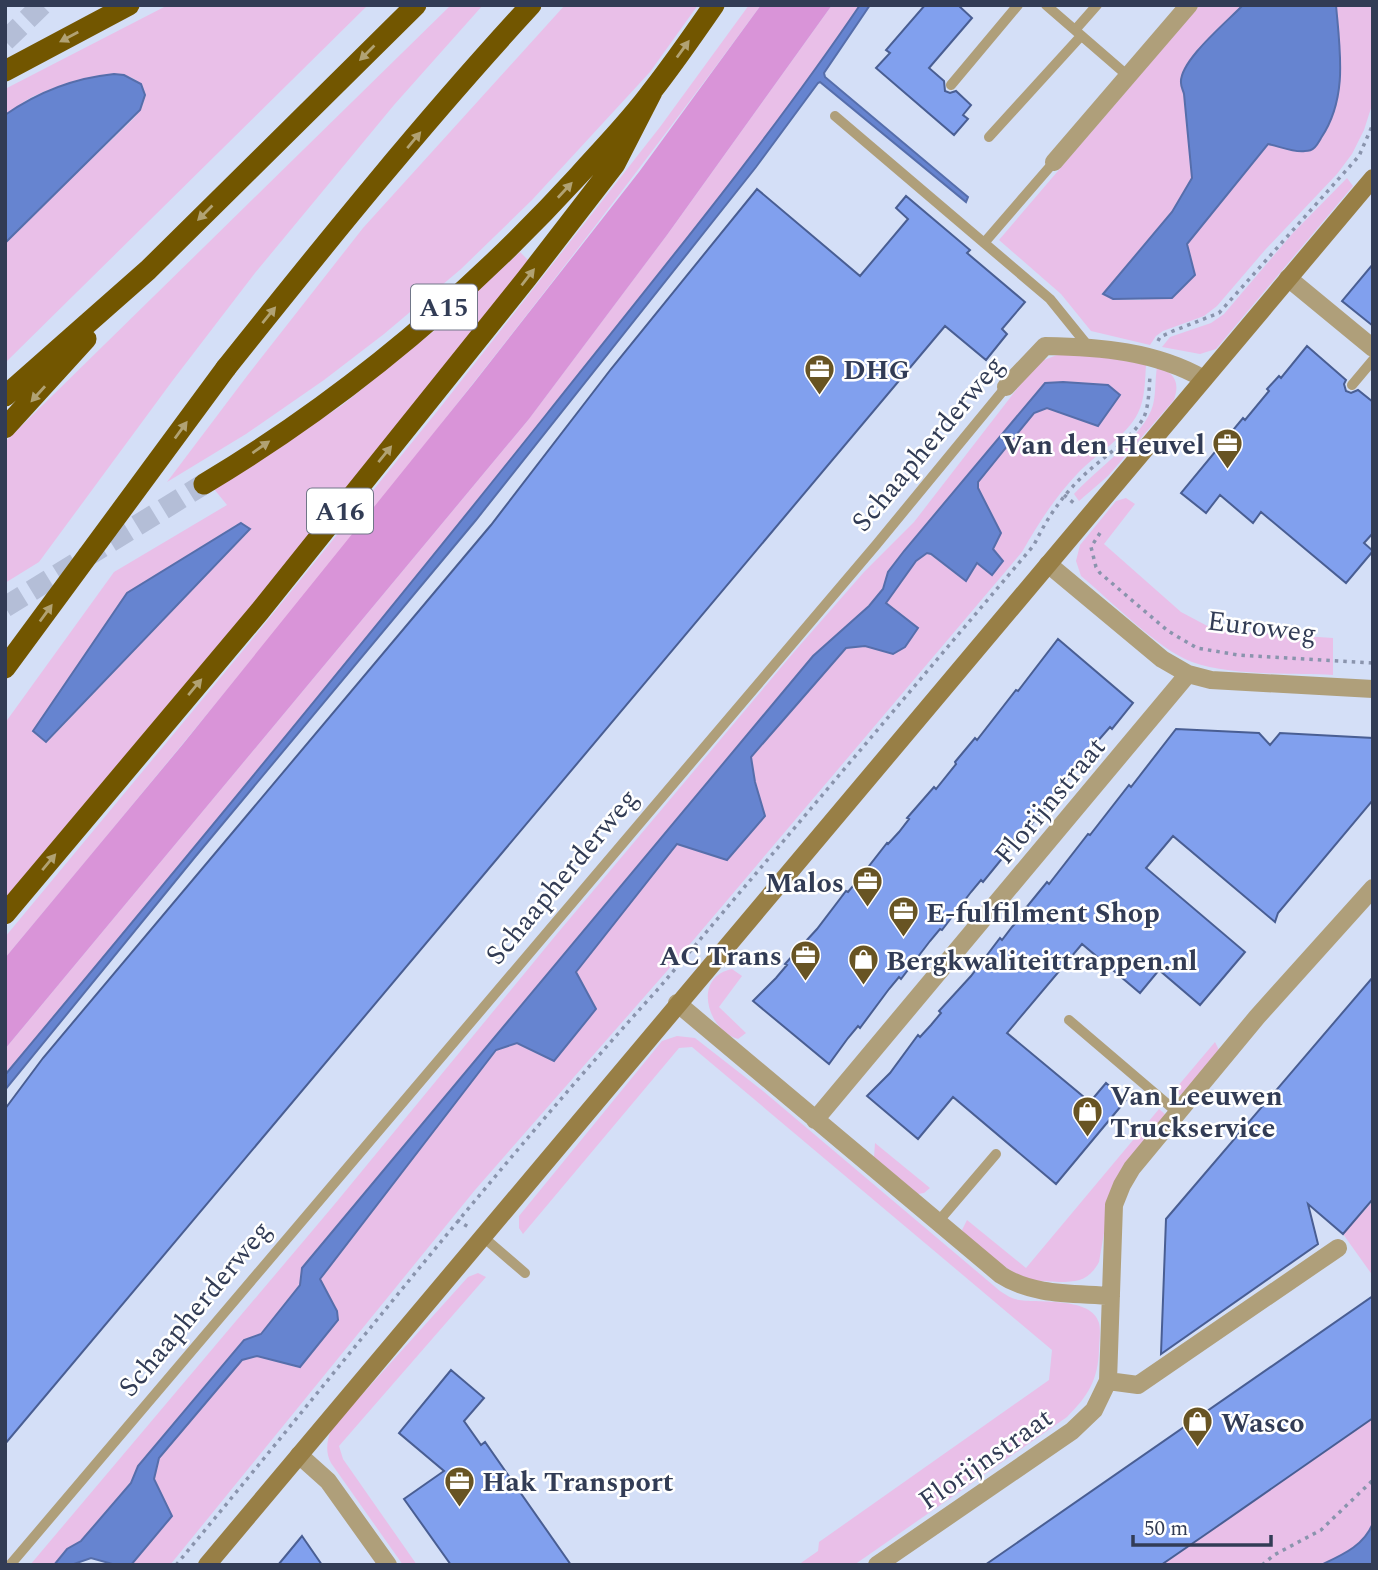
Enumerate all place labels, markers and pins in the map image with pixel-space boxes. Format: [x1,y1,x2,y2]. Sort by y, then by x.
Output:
place label: DHG [843,349,910,392]
office icon: DHG [803,352,837,396]
place label: Van den Heuvel [1002,424,1205,467]
office icon: Van den Heuvel [1211,427,1245,471]
place label: Malos [765,862,844,905]
office icon: Malos [850,865,884,909]
place label: E-fulfilment Shop [926,892,1160,935]
office icon: E-fulfilment Shop [886,895,920,939]
place label: AC Trans [659,935,782,978]
office icon: AC Trans [788,938,822,982]
place label: Bergkwaliteittrappen.nl [886,940,1197,983]
shop icon: Bergkwaliteittrappen.nl [846,943,880,987]
place label: Van Leeuwen Truckservice [1110,1075,1283,1150]
shop icon: Van Leeuwen Truckservice [1070,1094,1104,1138]
place label: Wasco [1221,1402,1305,1445]
shop icon: Wasco [1181,1405,1215,1449]
place label: Hak Transport [482,1461,674,1504]
office icon: Hak Transport [442,1464,476,1508]

